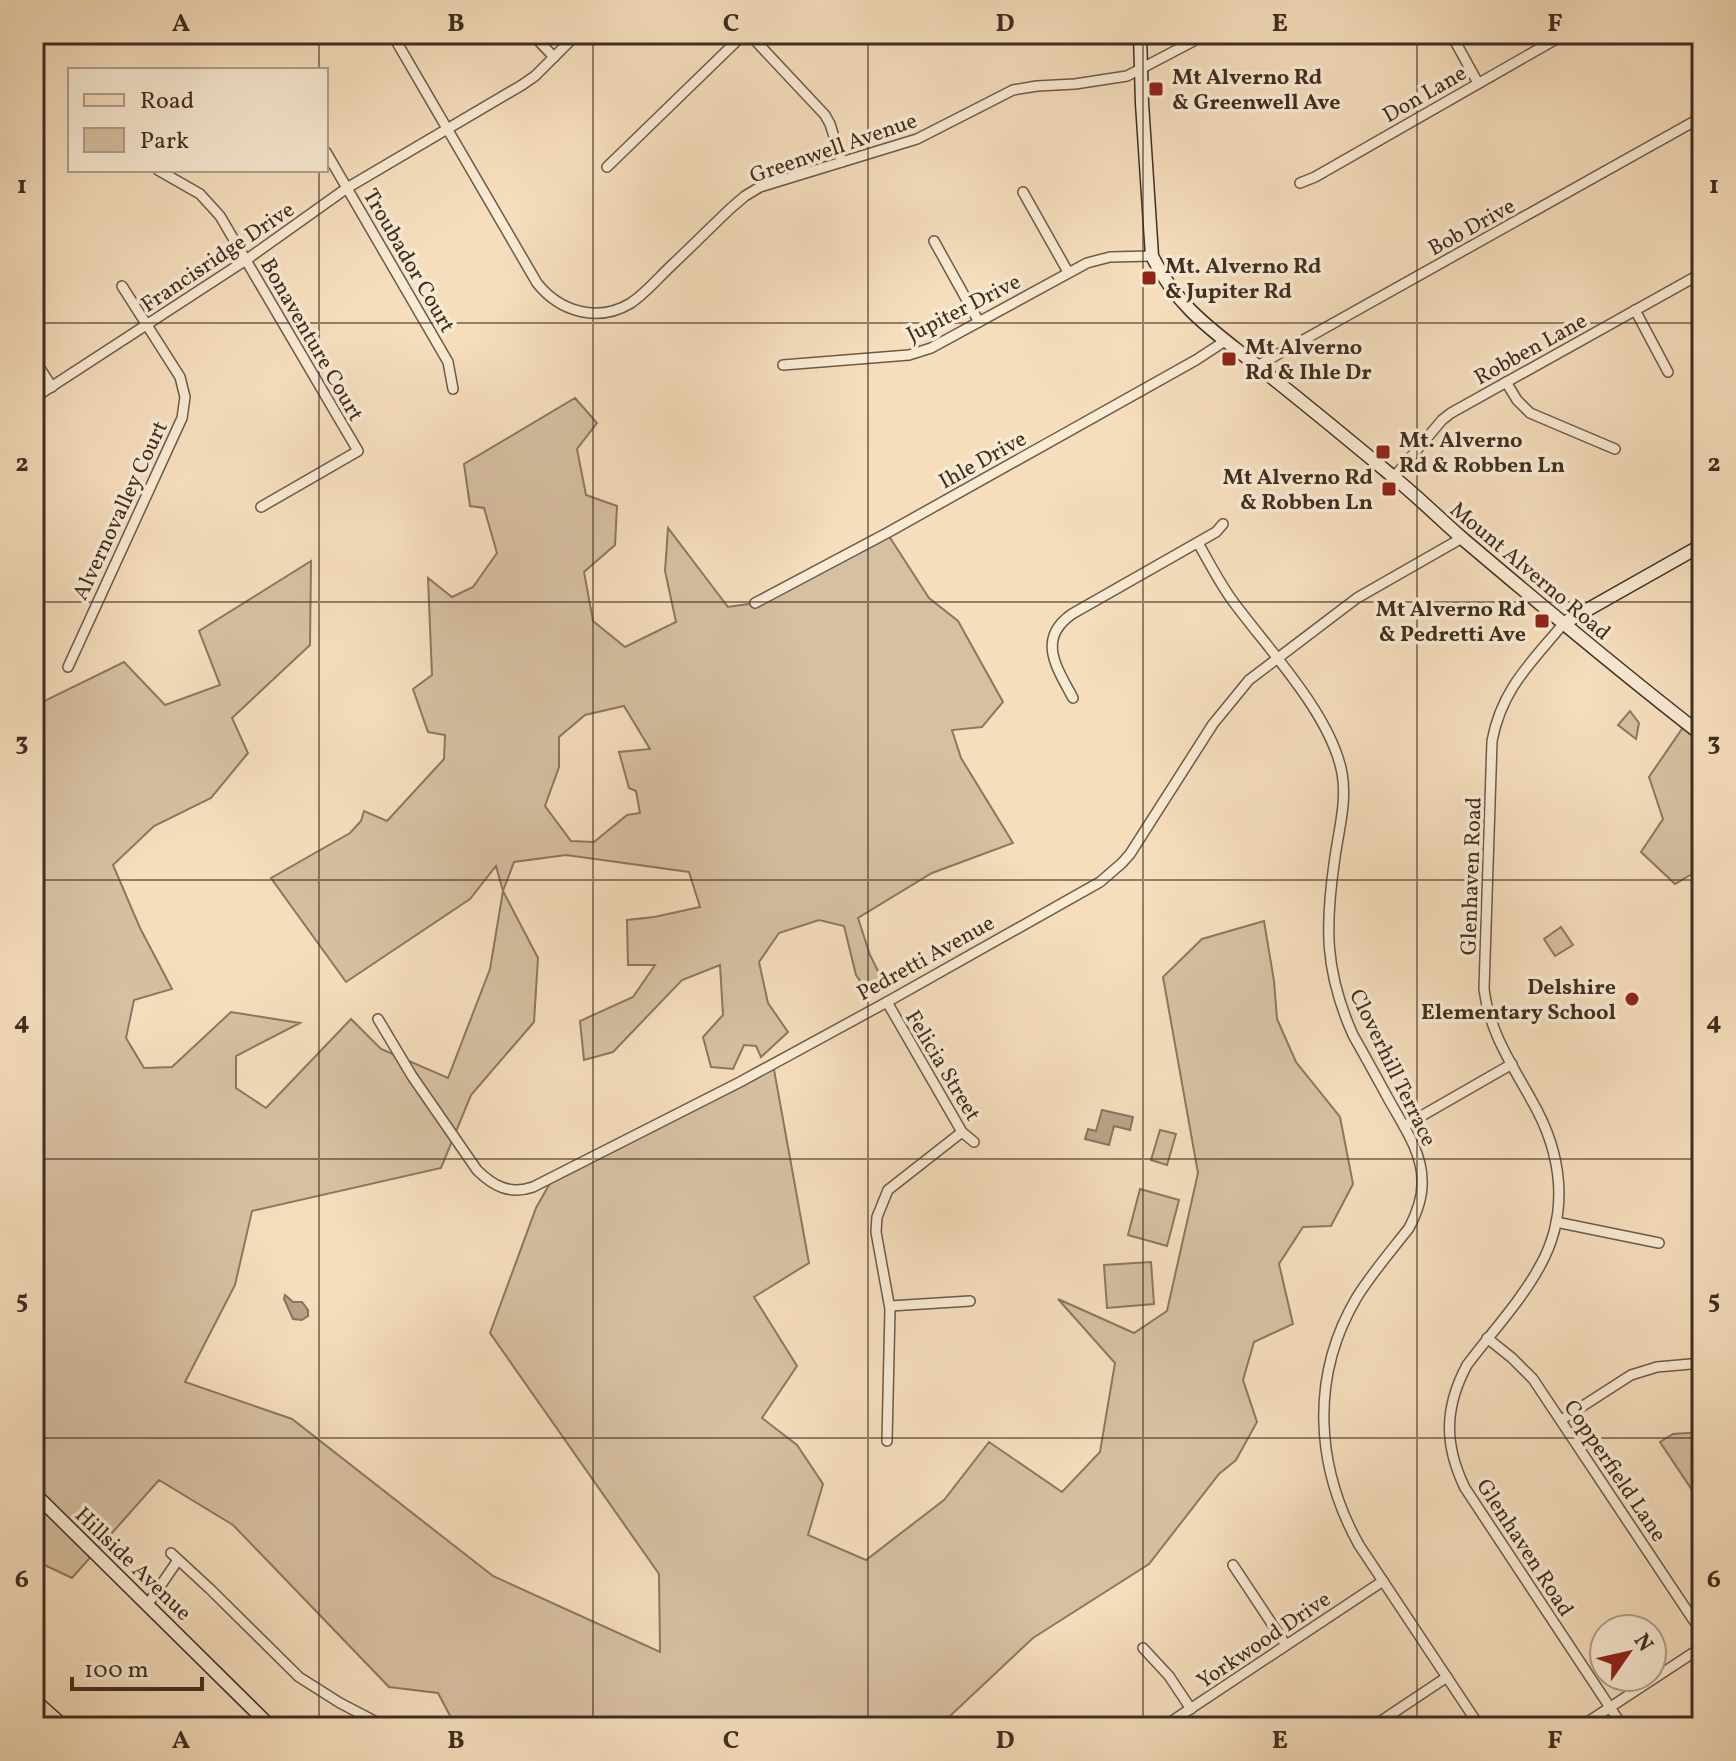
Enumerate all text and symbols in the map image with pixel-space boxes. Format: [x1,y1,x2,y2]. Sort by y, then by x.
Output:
text: A [172,6,191,42]
text: B [447,6,465,42]
text: C [723,6,739,42]
text: D [995,6,1015,42]
text: E [1272,6,1288,42]
text: F [1547,6,1563,42]
street label: Don Lane [1378,59,1473,132]
place label: Mt Alverno Rd & Greenwell Ave [1172,63,1341,119]
legend [68,68,328,172]
marker: Mt Alverno Rd & Greenwell Ave [1147,80,1165,98]
text: Road [140,85,194,119]
street label: Greenwell Avenue [746,106,922,193]
text: Park [140,125,189,159]
text: 1 [17,168,27,204]
text: 1 [1709,168,1719,204]
street label: Troubador Court [354,184,462,339]
street label: Bob Drive [1423,192,1521,265]
street label: Francisridge Drive [136,195,301,321]
place label: Mt. Alverno Rd & Jupiter Rd [1165,252,1321,308]
street label: Bonaventure Court [252,253,370,428]
street label: Jupiter Drive [902,267,1026,351]
marker: Mt. Alverno Rd & Jupiter Rd [1140,269,1158,287]
street label: Robben Lane [1469,306,1593,394]
place label: Mt Alverno Rd & Ihle Dr [1245,333,1372,389]
marker: Mt Alverno Rd & Ihle Dr [1220,350,1238,368]
street label: Alvernovalley Court [66,416,177,606]
street label: Ihle Drive [934,424,1033,498]
place label: Mt. Alverno Rd & Robben Ln [1399,426,1565,482]
marker: Mt. Alverno Rd & Robben Ln [1374,443,1392,461]
text: 2 [15,446,29,482]
text: 2 [1707,446,1721,482]
place label: Mt Alverno Rd & Robben Ln [1223,463,1373,519]
marker: Mt Alverno Rd & Robben Ln [1380,480,1398,498]
street label: Mount Alverno Road [1442,495,1617,649]
place label: Mt Alverno Rd & Pedretti Ave [1376,595,1526,651]
marker: Mt Alverno Rd & Pedretti Ave [1533,612,1551,630]
text: 3 [15,725,29,761]
text: 3 [1707,725,1721,761]
street label: Glenhaven Road [1454,796,1491,956]
street label: Pedretti Avenue [852,909,1001,1010]
place label: Delshire Elementary School [1421,973,1616,1029]
street label: Cloverhill Terrace [1340,984,1443,1152]
marker: Delshire Elementary School [1623,990,1641,1008]
text: 4 [14,1004,30,1040]
text: 4 [1706,1004,1722,1040]
street label: Felicia Street [897,1005,987,1128]
text: 5 [16,1283,28,1319]
text: 5 [1708,1283,1720,1319]
street label: Copperfield Lane [1555,1394,1673,1549]
street label: Glenhaven Road [1468,1473,1580,1623]
street label: Hillside Avenue [67,1501,198,1629]
text: 6 [15,1562,29,1598]
text: 6 [1707,1562,1721,1598]
street label: Yorkwood Drive [1191,1585,1338,1697]
north arrow [1588,1613,1668,1693]
text: N [1625,1628,1660,1659]
scale bar [72,1641,202,1691]
text: 100 m [84,1654,149,1688]
text: A [172,1723,191,1759]
text: B [447,1723,465,1759]
text: C [723,1723,739,1759]
text: D [995,1723,1015,1759]
text: E [1272,1723,1288,1759]
text: F [1547,1723,1563,1759]

